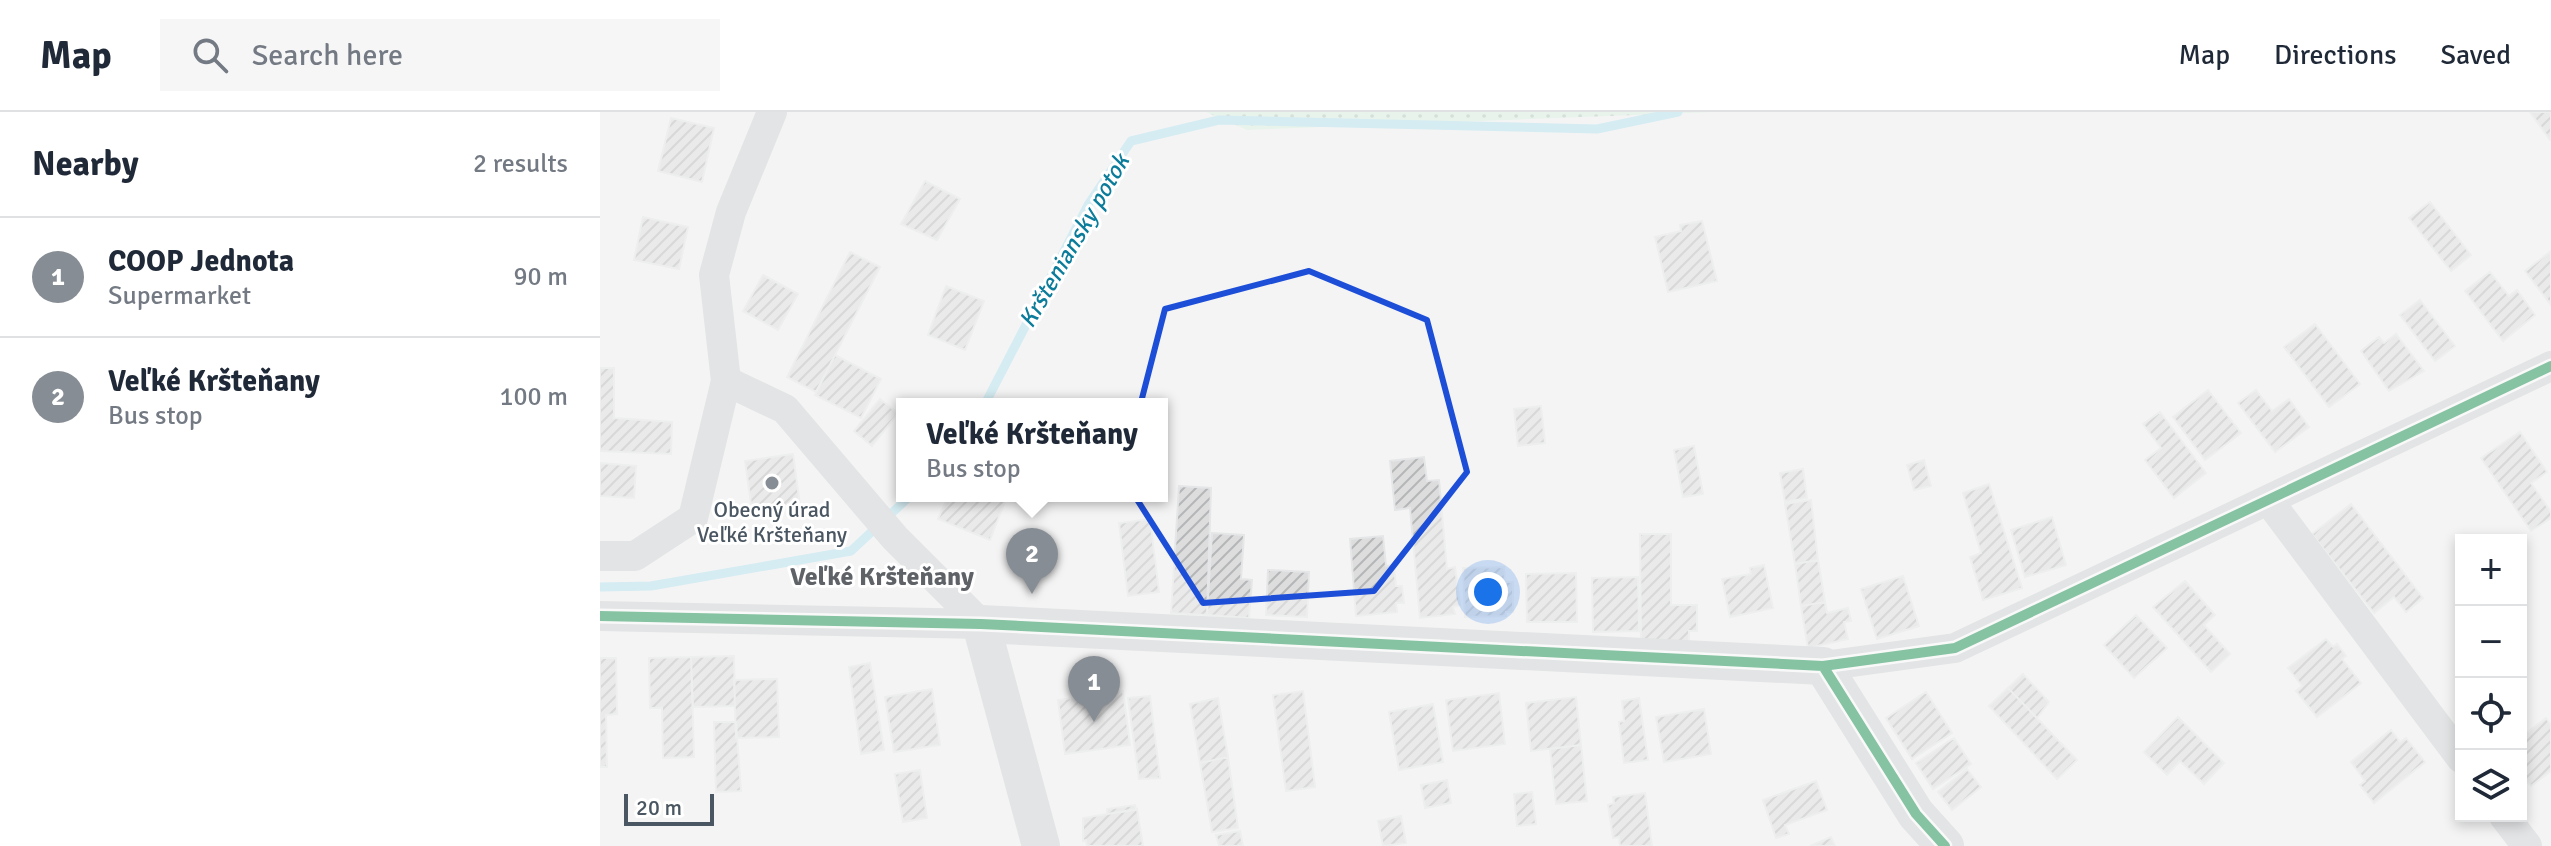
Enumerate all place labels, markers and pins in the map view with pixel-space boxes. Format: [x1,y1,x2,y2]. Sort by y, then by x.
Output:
marker: Obecný úrad Veľké Kršteňany [763,474,781,492]
place label: Obecný úrad Veľké Kršteňany [697,496,848,548]
pin: 2 [1006,528,1058,594]
pin: 1 [1068,656,1120,722]

